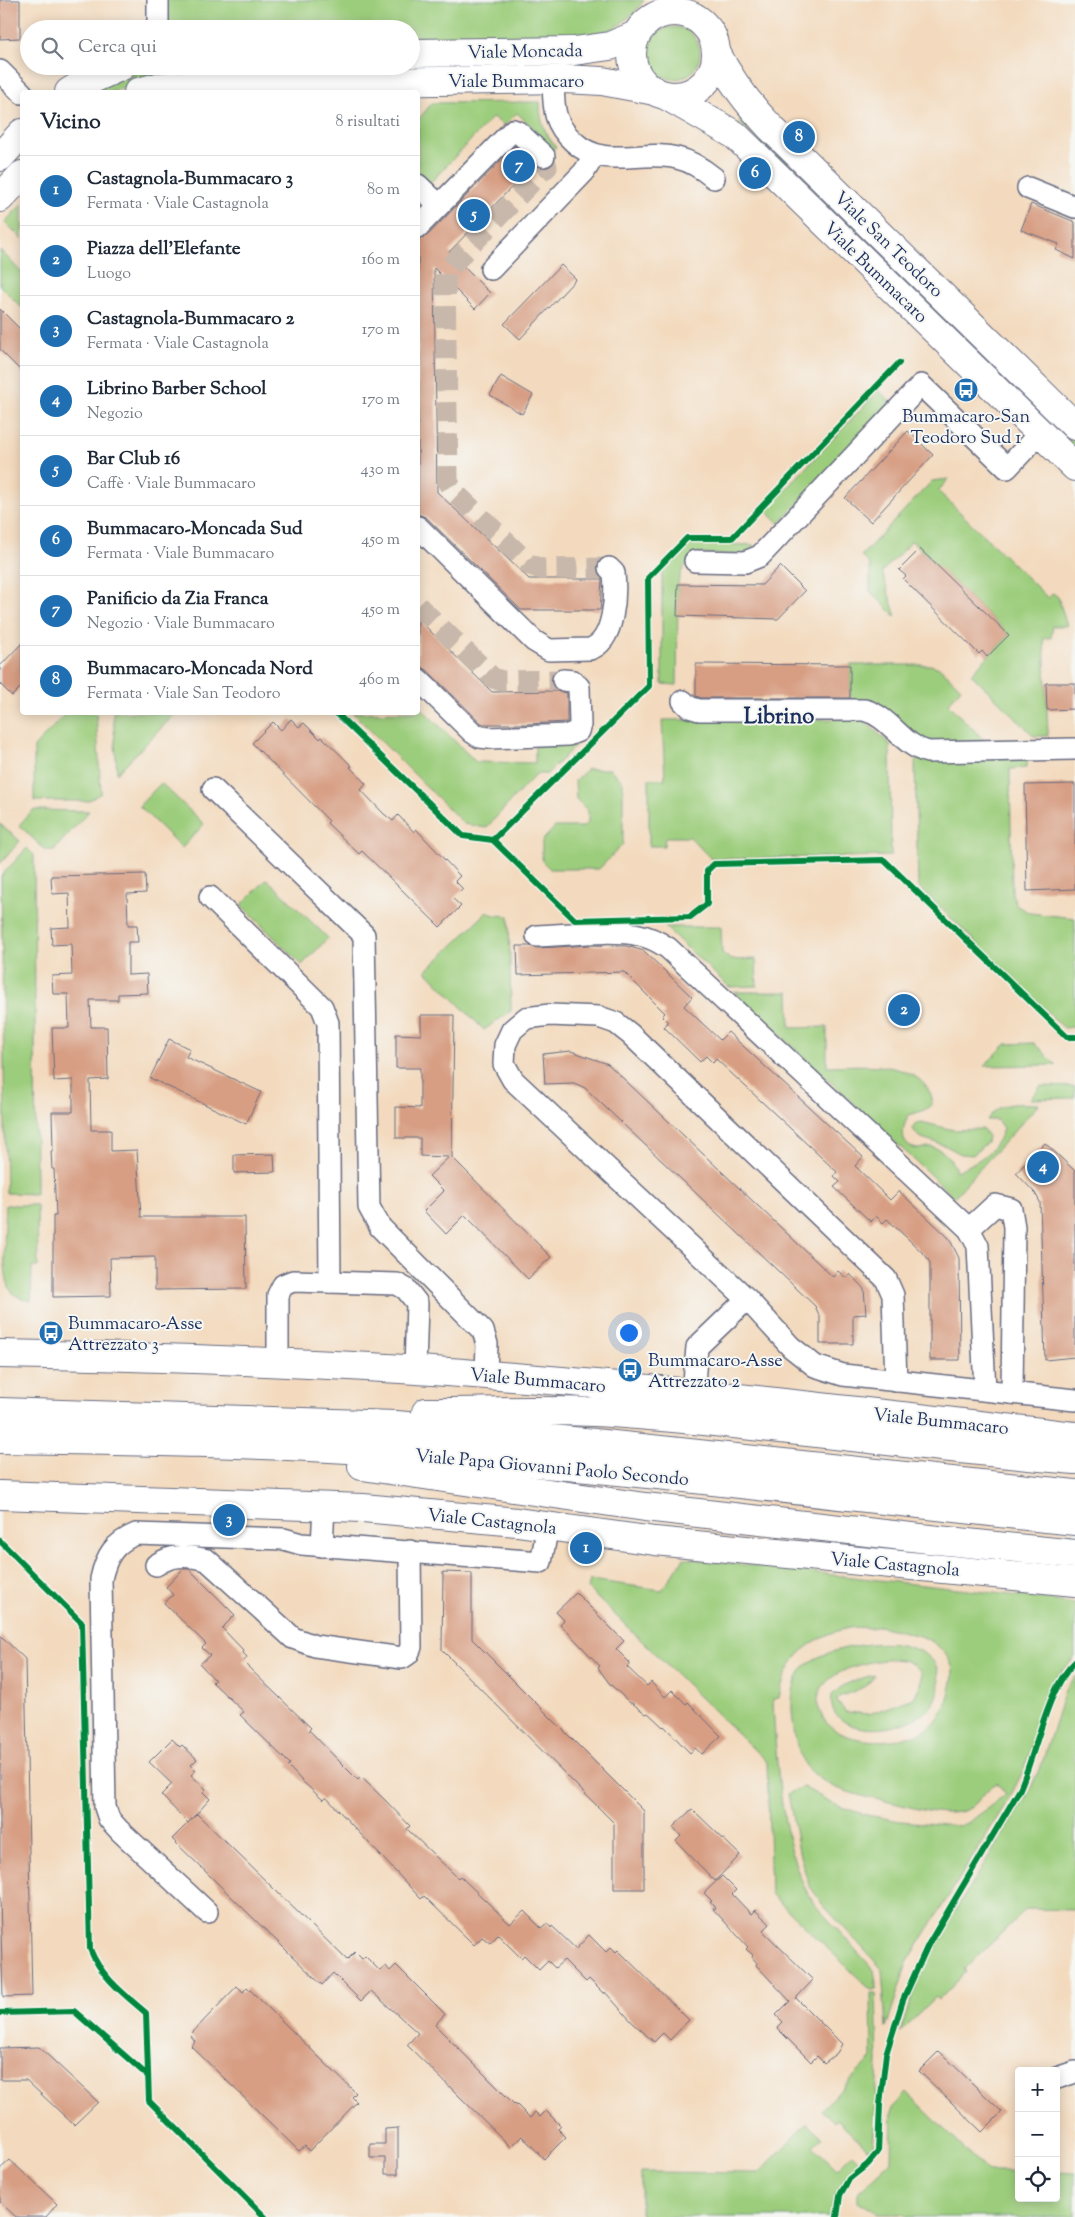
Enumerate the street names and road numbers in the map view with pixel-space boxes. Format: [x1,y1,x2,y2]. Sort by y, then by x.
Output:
street label: Viale Moncada [467,39,583,67]
street label: Viale Bummacaro [448,70,584,96]
street label: Viale San Teodoro [827,186,948,305]
street label: Viale Bummacaro [817,217,933,330]
street label: Viale Bummacaro [469,1363,607,1401]
street label: Viale Bummacaro [872,1403,1010,1443]
street label: Viale Papa Giovanni Paolo Secondo [414,1444,690,1494]
street label: Viale Castagnola [426,1503,558,1543]
street label: Viale Castagnola [829,1547,961,1585]

